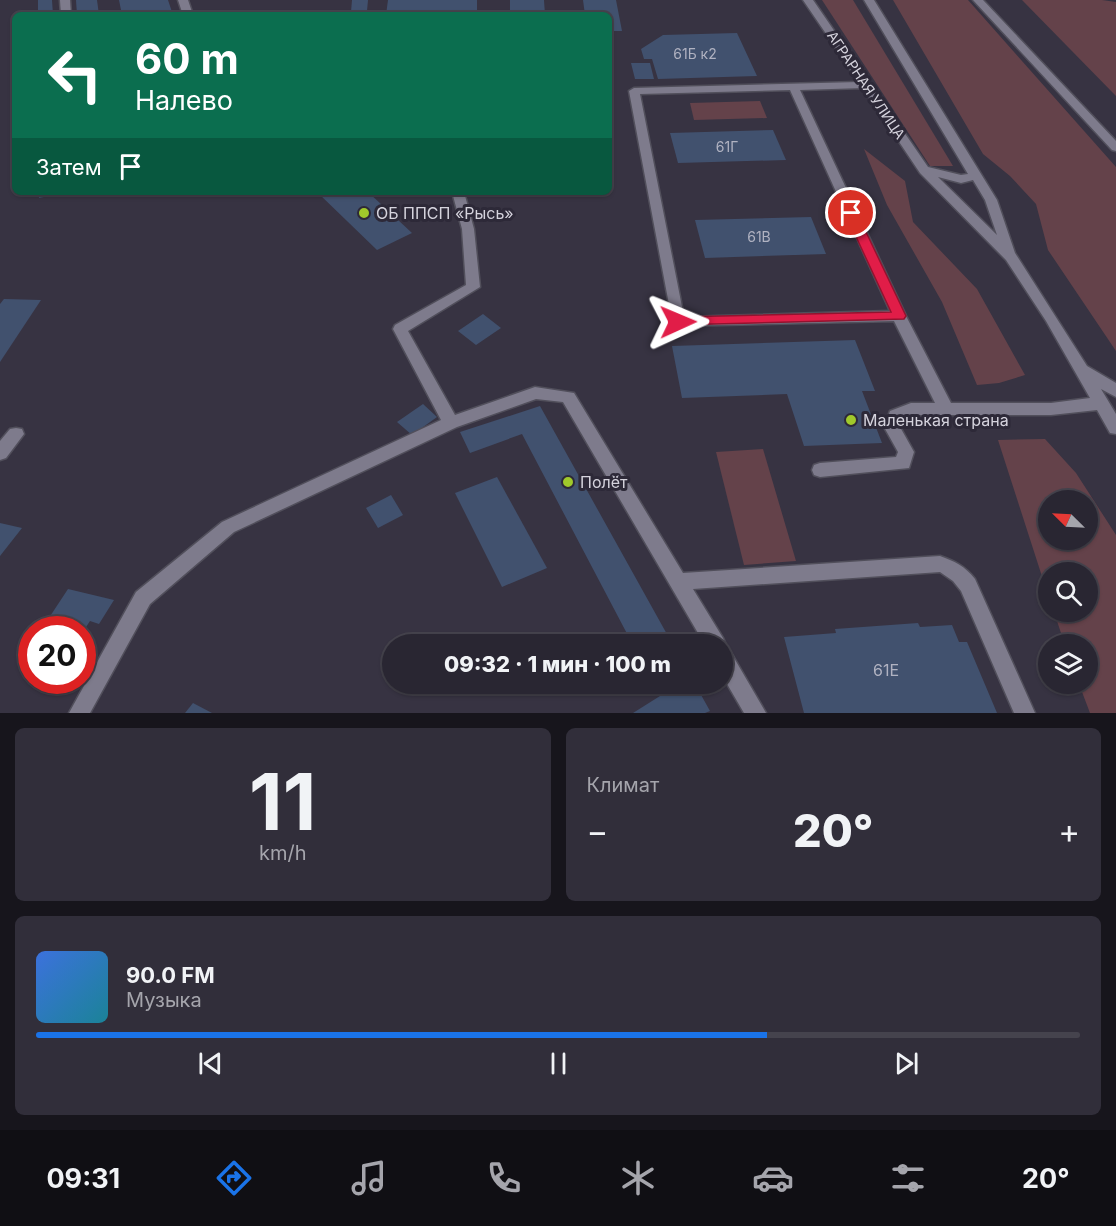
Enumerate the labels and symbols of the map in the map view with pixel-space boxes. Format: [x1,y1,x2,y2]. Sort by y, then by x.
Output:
street label: АГРАРНАЯ УЛИЦА [824,27,909,142]
house number: 61Б к2 [673,45,717,62]
house number: 61Г [716,138,738,155]
pin [825,187,876,238]
place label: ОБ ППСП «Рысь» [376,203,514,223]
marker: ОБ ППСП «Рысь» [357,206,371,220]
house number: 61В [747,228,771,245]
position arrow [646,290,710,354]
place label: Маленькая страна [863,410,1009,430]
marker: Маленькая страна [844,413,858,427]
place label: Полёт [580,472,628,492]
marker: Полёт [561,475,575,489]
north arrow [1038,490,1098,550]
speed limit sign: 20 [18,616,96,694]
house number: 61Е [873,660,899,680]

